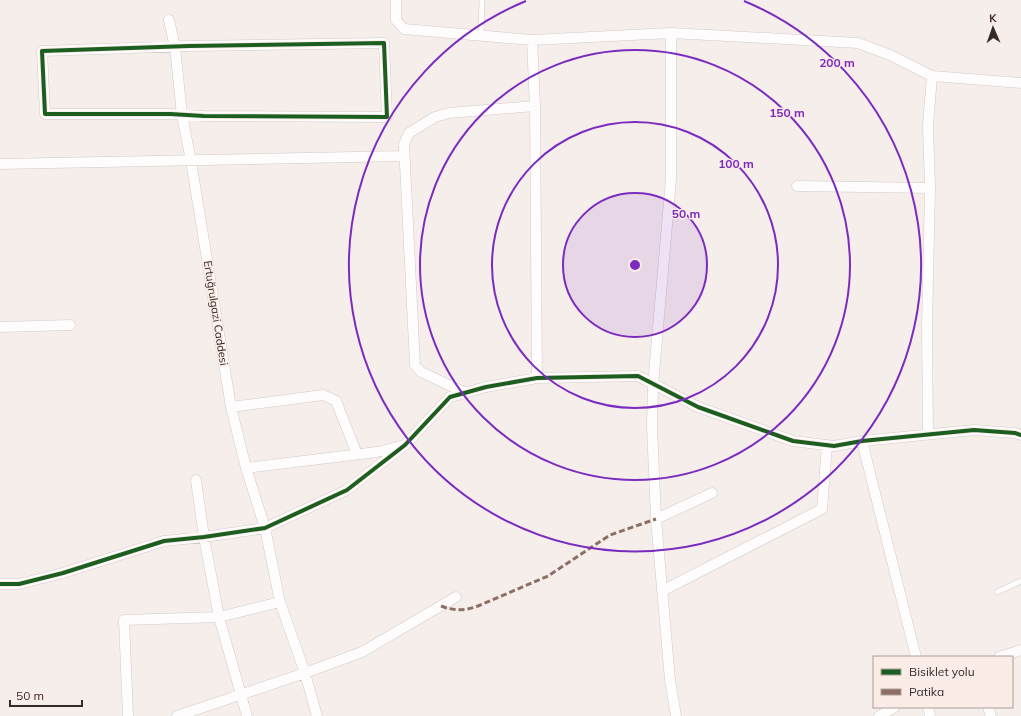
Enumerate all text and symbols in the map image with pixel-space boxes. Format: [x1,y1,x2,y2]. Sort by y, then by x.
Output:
north arrow [973,8,1013,48]
text: K [989,11,997,25]
text: 200 m [819,55,855,70]
text: 150 m [769,105,805,120]
text: 100 m [718,156,754,171]
text: 50 m [672,206,700,221]
centre of rings [628,258,642,272]
street label: Ertuğrulgazi Caddesi [201,259,231,367]
legend [873,656,1013,708]
text: Bisiklet yolu [909,664,975,679]
scale bar [10,682,82,708]
text: Patika [909,684,944,699]
text: 50 m [16,688,44,703]

